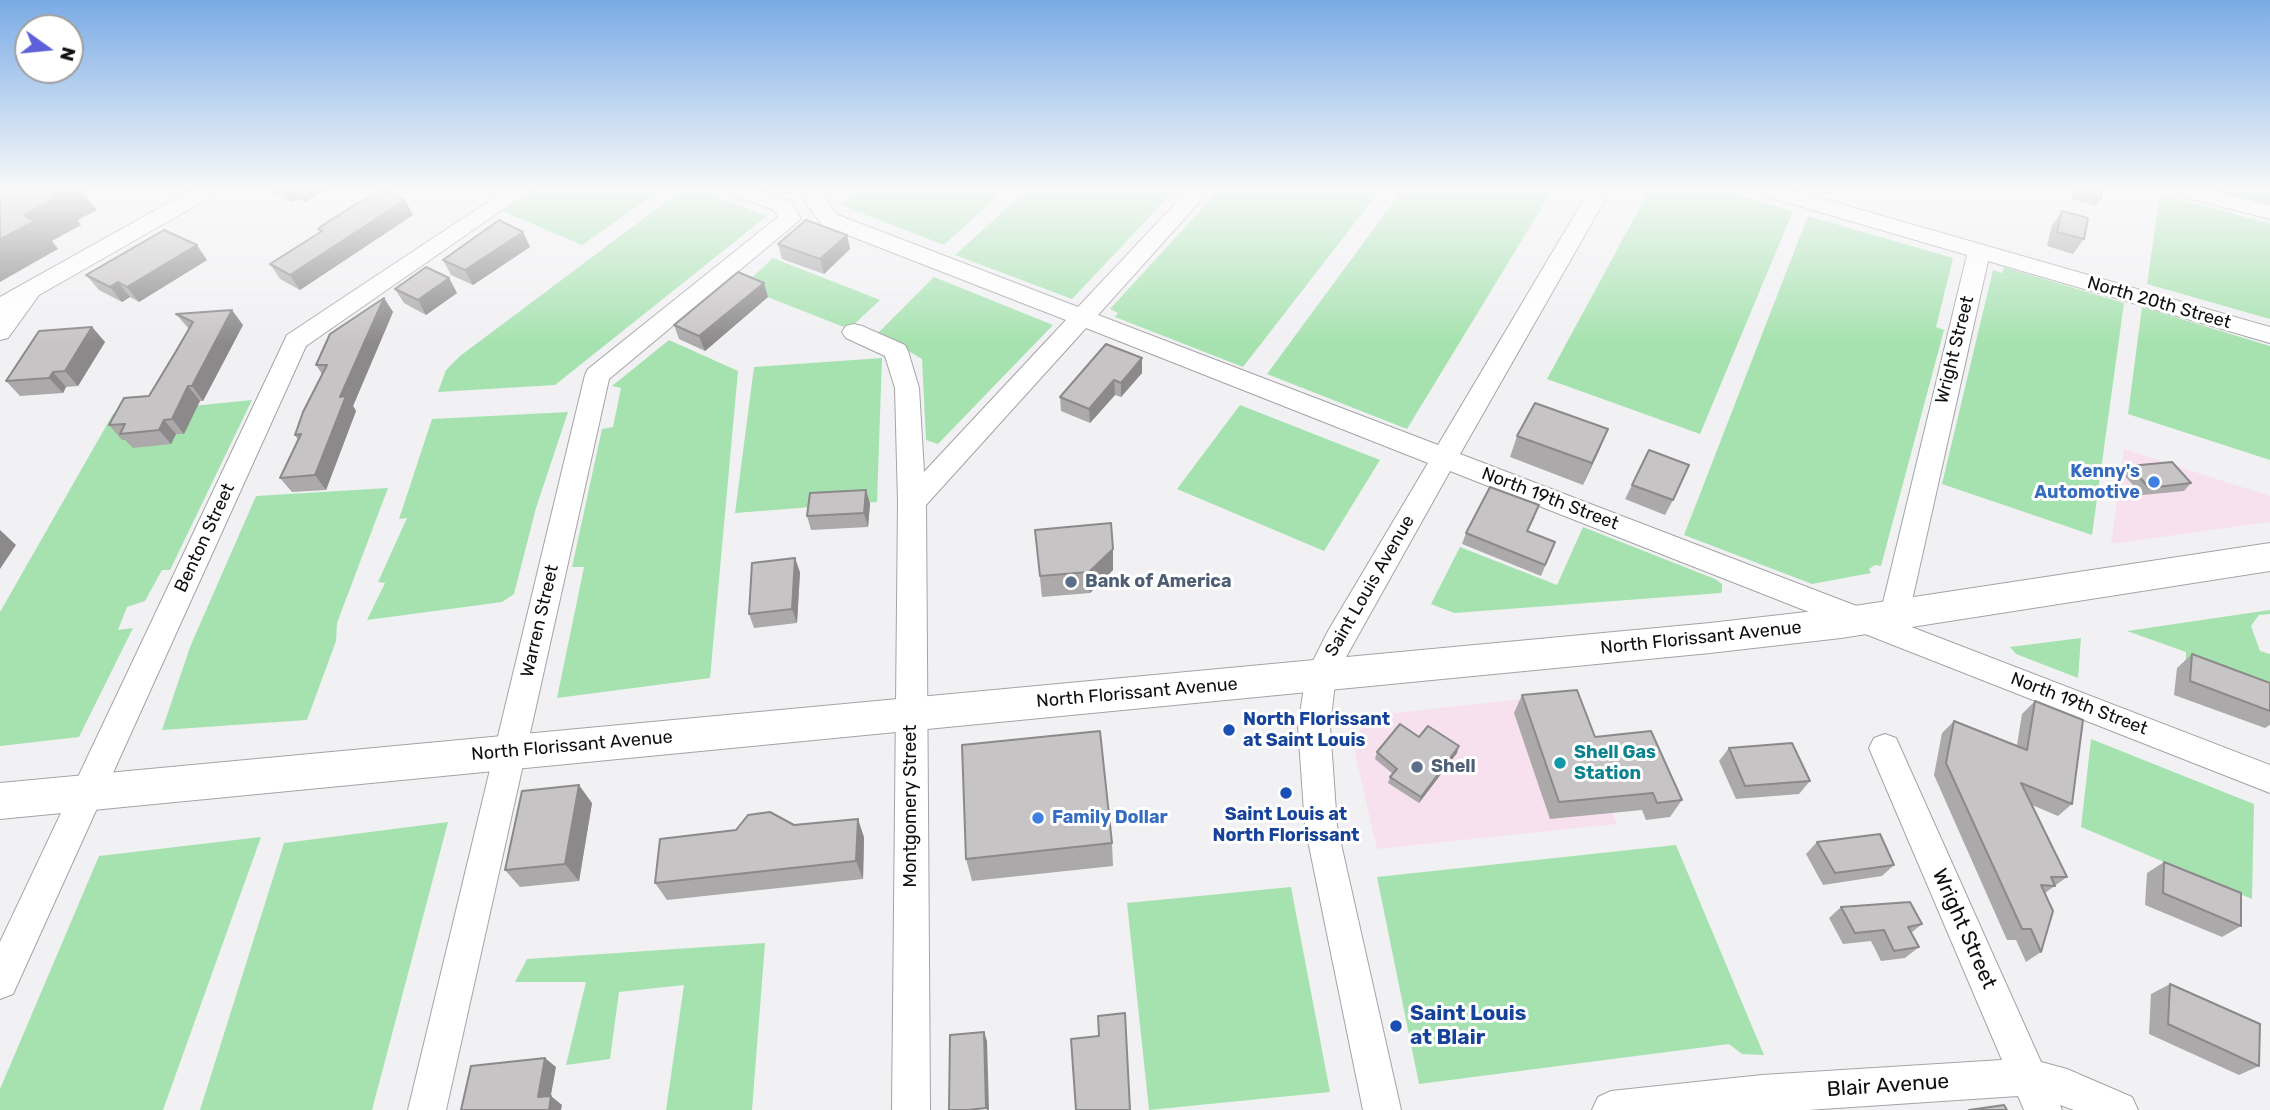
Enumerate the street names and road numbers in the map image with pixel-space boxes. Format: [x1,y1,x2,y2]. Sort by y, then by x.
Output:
street label: North 20th Street [2085,272,2233,334]
street label: Wright Street [1931,294,1979,406]
street label: North 19th Street [1478,463,1622,535]
street label: Benton Street [170,480,240,596]
street label: Saint Louis Avenue [1321,511,1419,661]
street label: Warren Street [517,563,563,679]
street label: North Florissant Avenue [1599,617,1803,659]
street label: North 19th Street [2007,668,2151,740]
street label: North Florissant Avenue [1035,673,1239,713]
street label: Montgomery Street [900,725,922,887]
street label: North Florissant Avenue [470,726,674,766]
street label: Wright Street [1926,865,2002,993]
street label: Blair Avenue [1826,1069,1950,1103]

